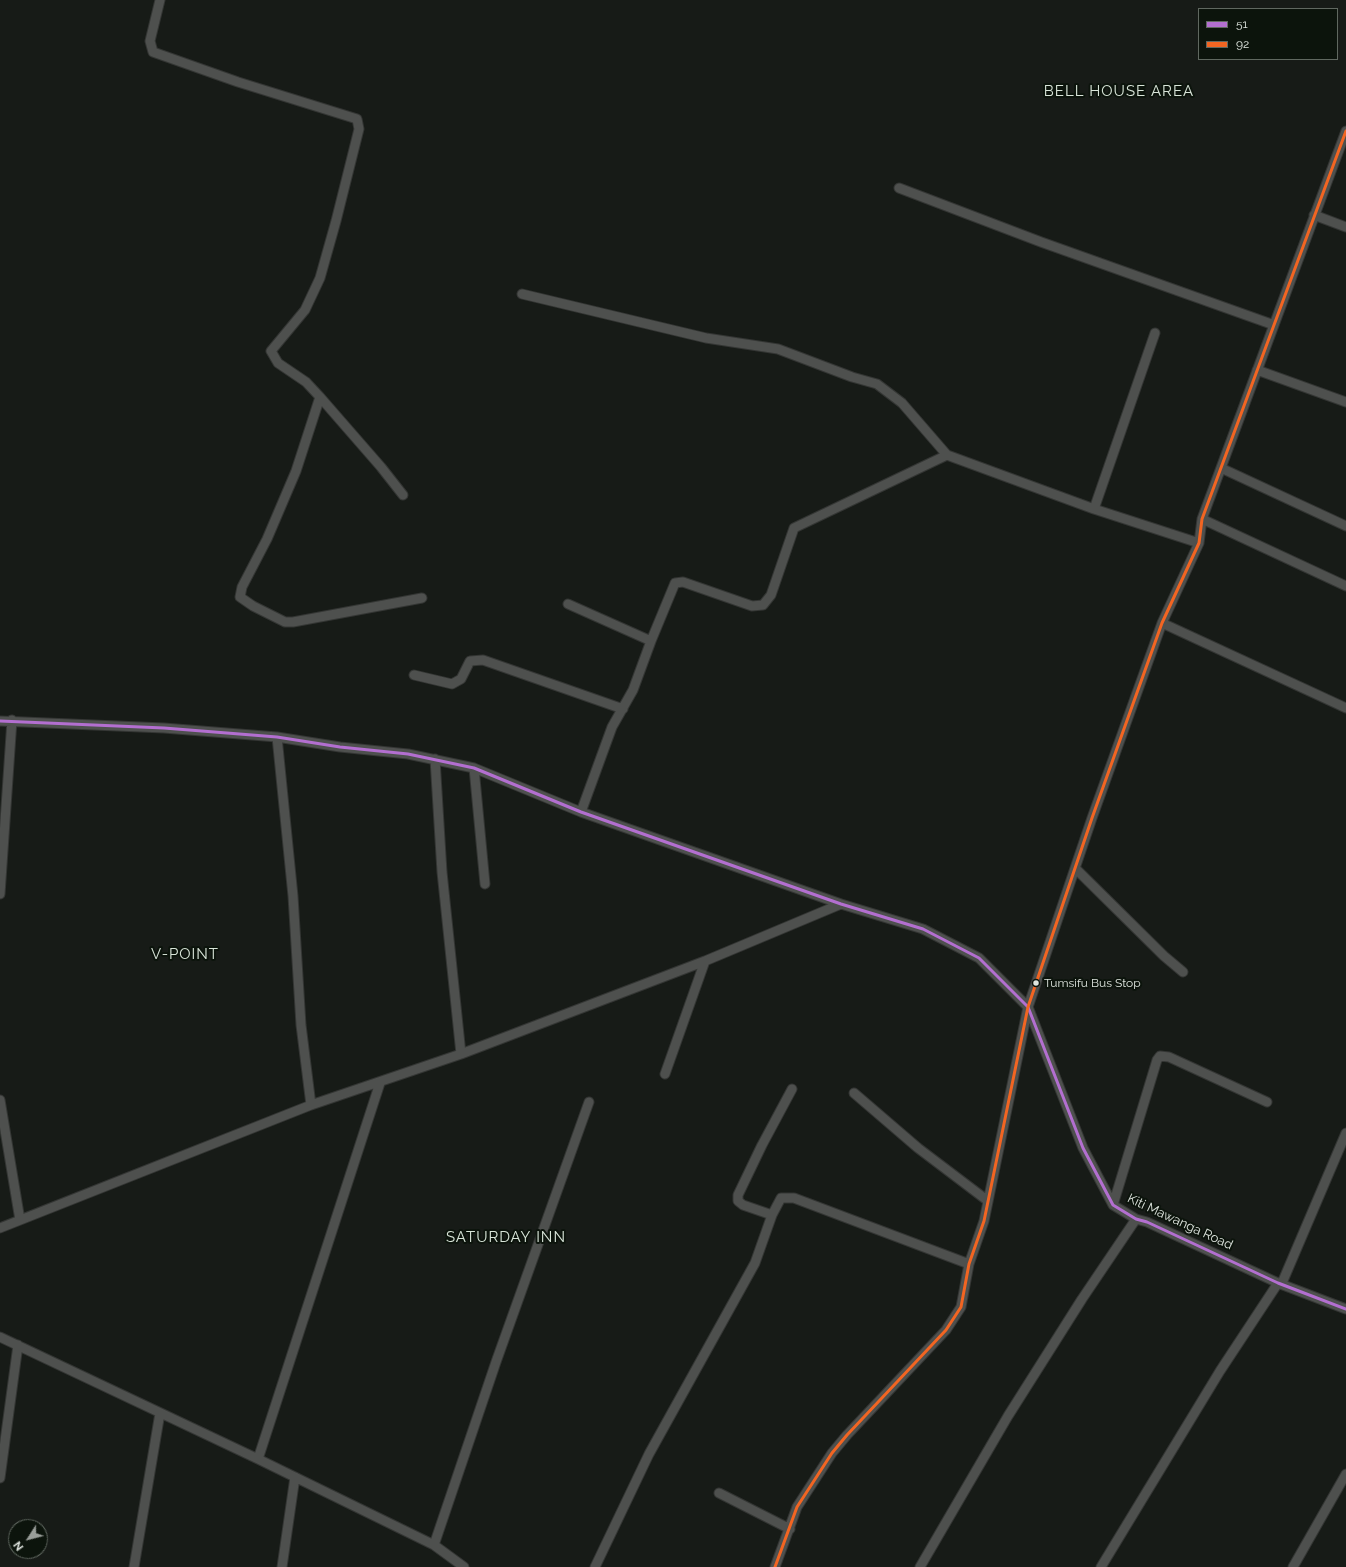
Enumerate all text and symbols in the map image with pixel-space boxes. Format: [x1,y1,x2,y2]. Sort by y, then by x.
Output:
legend [1198,8,1338,60]
text: 51 [1236,17,1248,31]
text: 92 [1236,37,1249,51]
district label: BELL HOUSE AREA [1044,82,1194,100]
district label: V-POINT [151,945,219,963]
place label: Tumsifu Bus Stop [1044,976,1141,990]
marker: Tumsifu Bus Stop [1031,978,1041,988]
street label: Kiti Mawanga Road [1125,1191,1235,1253]
district label: SATURDAY INN [446,1228,566,1246]
north arrow [8,1519,48,1559]
text: N [11,1539,26,1553]

